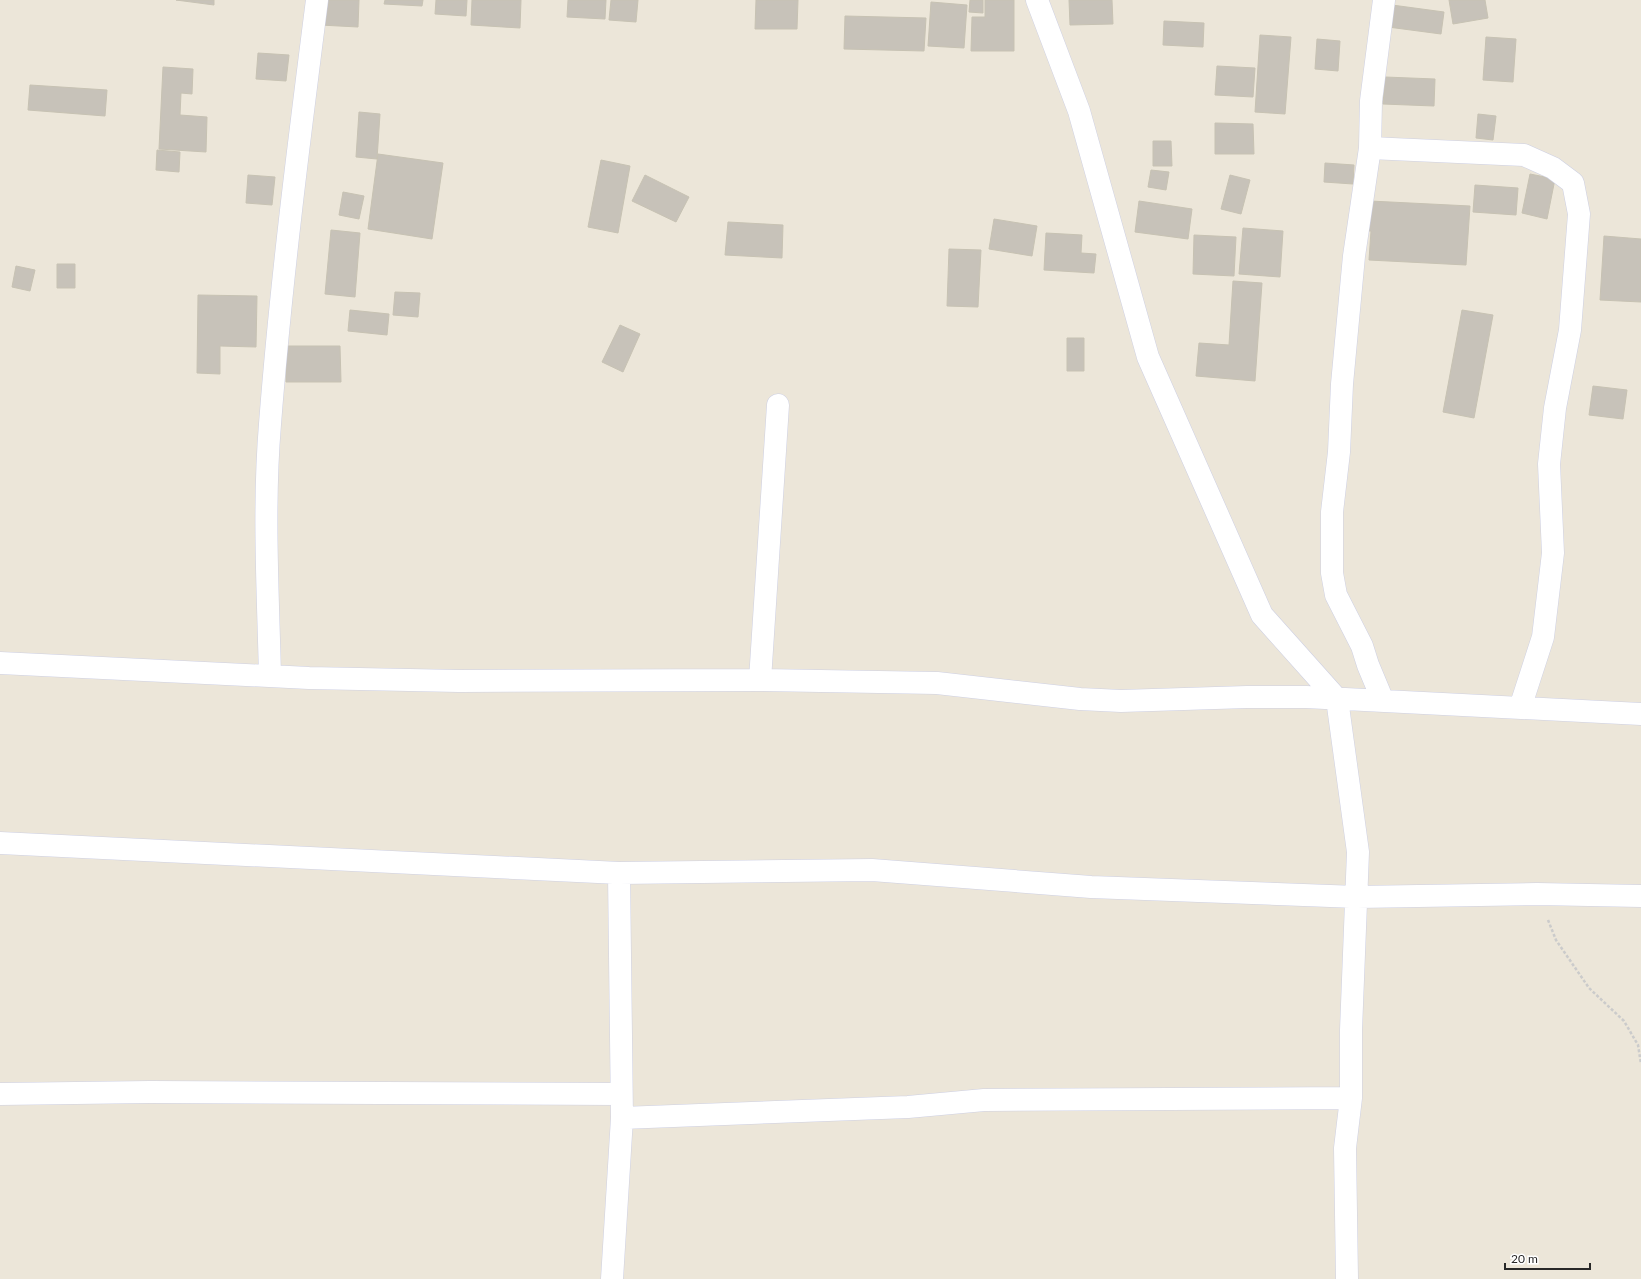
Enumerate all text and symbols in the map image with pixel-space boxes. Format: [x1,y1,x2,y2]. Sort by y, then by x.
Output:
scale bar [1505,1245,1590,1271]
text: 20 m [1511,1251,1538,1266]

